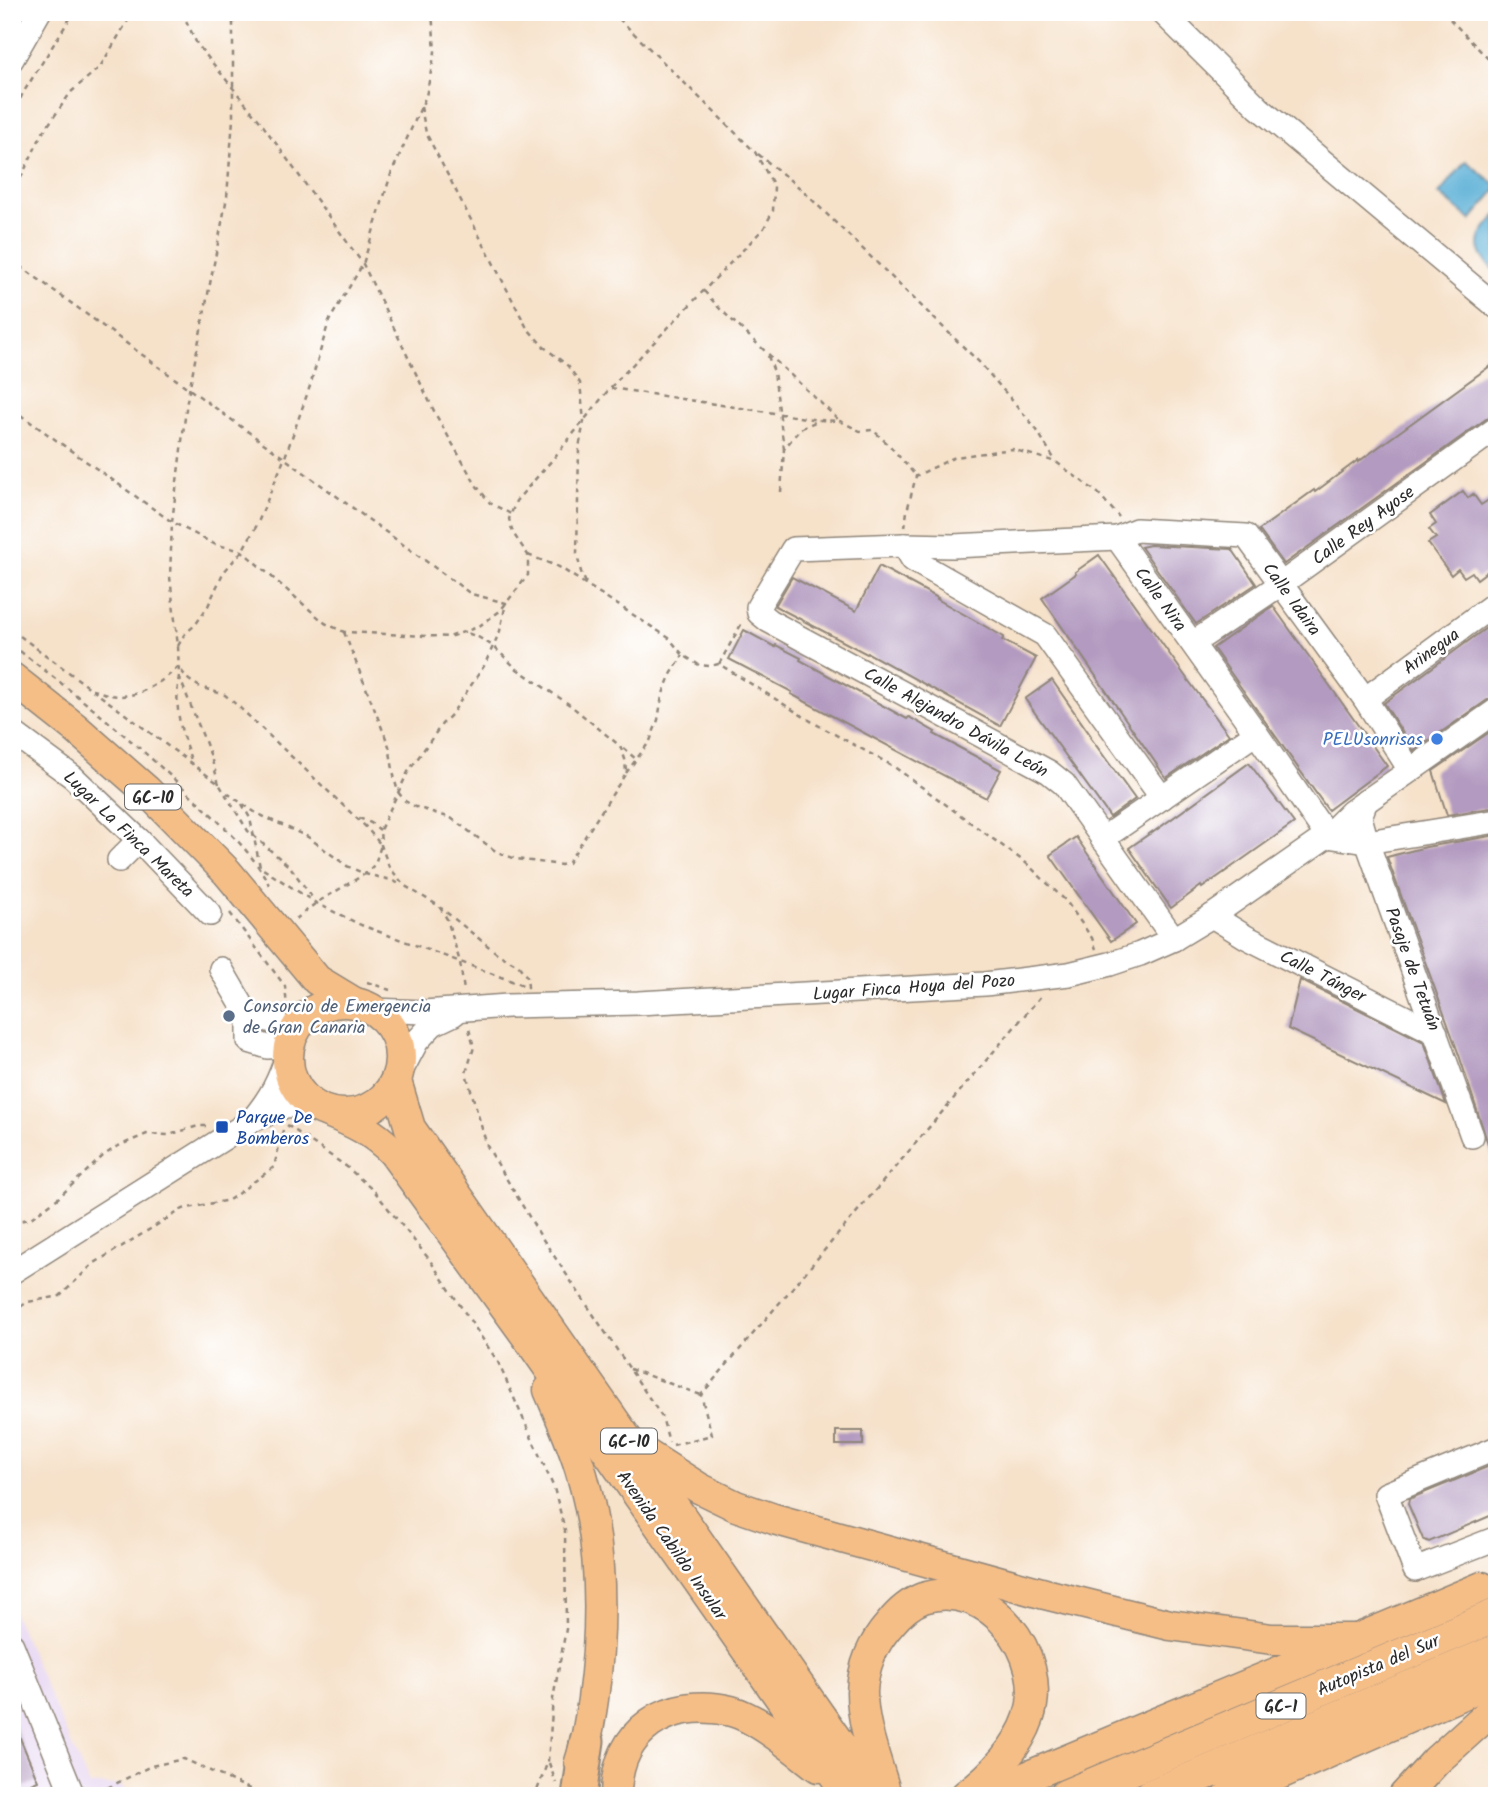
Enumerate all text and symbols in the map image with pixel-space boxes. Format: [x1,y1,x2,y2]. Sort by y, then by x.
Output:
street label: Calle Rey Ayose [1306,479,1421,573]
street label: Calle Idaira [1254,557,1328,643]
street label: Calle Nira [1126,561,1193,638]
street label: Arinegua [1397,622,1467,683]
street label: Calle Alejandro Dávila León [858,660,1053,786]
place label: PELUsonrisas [1323,726,1423,755]
marker: PELUsonrisas [1429,731,1445,747]
street label: Lugar La Finca Mareta [56,764,200,906]
road number: GC-10 [125,784,181,810]
street label: Pasaje de Tetuán [1376,903,1447,1036]
street label: Calle Tánger [1274,943,1372,1012]
street label: Lugar Finca Hoya del Pozo [812,967,1016,1010]
place label: Consorcio de Emergencia de Gran Canaria [243,993,431,1043]
marker: Consorcio de Emergencia de Gran Canaria [221,1008,237,1024]
place label: Parque De Bomberos [236,1104,312,1154]
marker: Parque De Bomberos [214,1119,230,1135]
road number: GC-10 [601,1428,657,1454]
street label: Avenida Cabildo Insular [608,1465,734,1628]
street label: Autopista del Sur [1313,1627,1445,1705]
road number: GC-1 [1256,1694,1306,1718]

